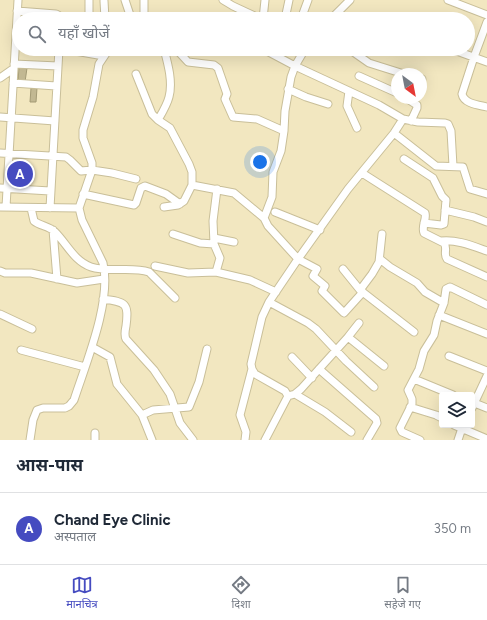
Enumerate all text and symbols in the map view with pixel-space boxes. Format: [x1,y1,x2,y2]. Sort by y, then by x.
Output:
search box [12,12,475,56]
icon: search [26,23,48,45]
text: यहाँ खोजें [58,24,110,42]
north arrow [391,68,427,104]
your location [250,152,270,172]
pin: A [7,159,33,189]
map controls [439,392,475,428]
button: layers [439,392,475,428]
text: आस-पास [16,455,83,475]
text: Chand Eye Clinic [54,511,171,529]
text: A [24,521,34,536]
text: 350 m [434,521,471,536]
text: अस्पताल [54,529,96,544]
tab: मानचित्र [66,574,98,612]
tab: दिशा [230,574,252,612]
tab: सहेजे गए [384,574,421,612]

